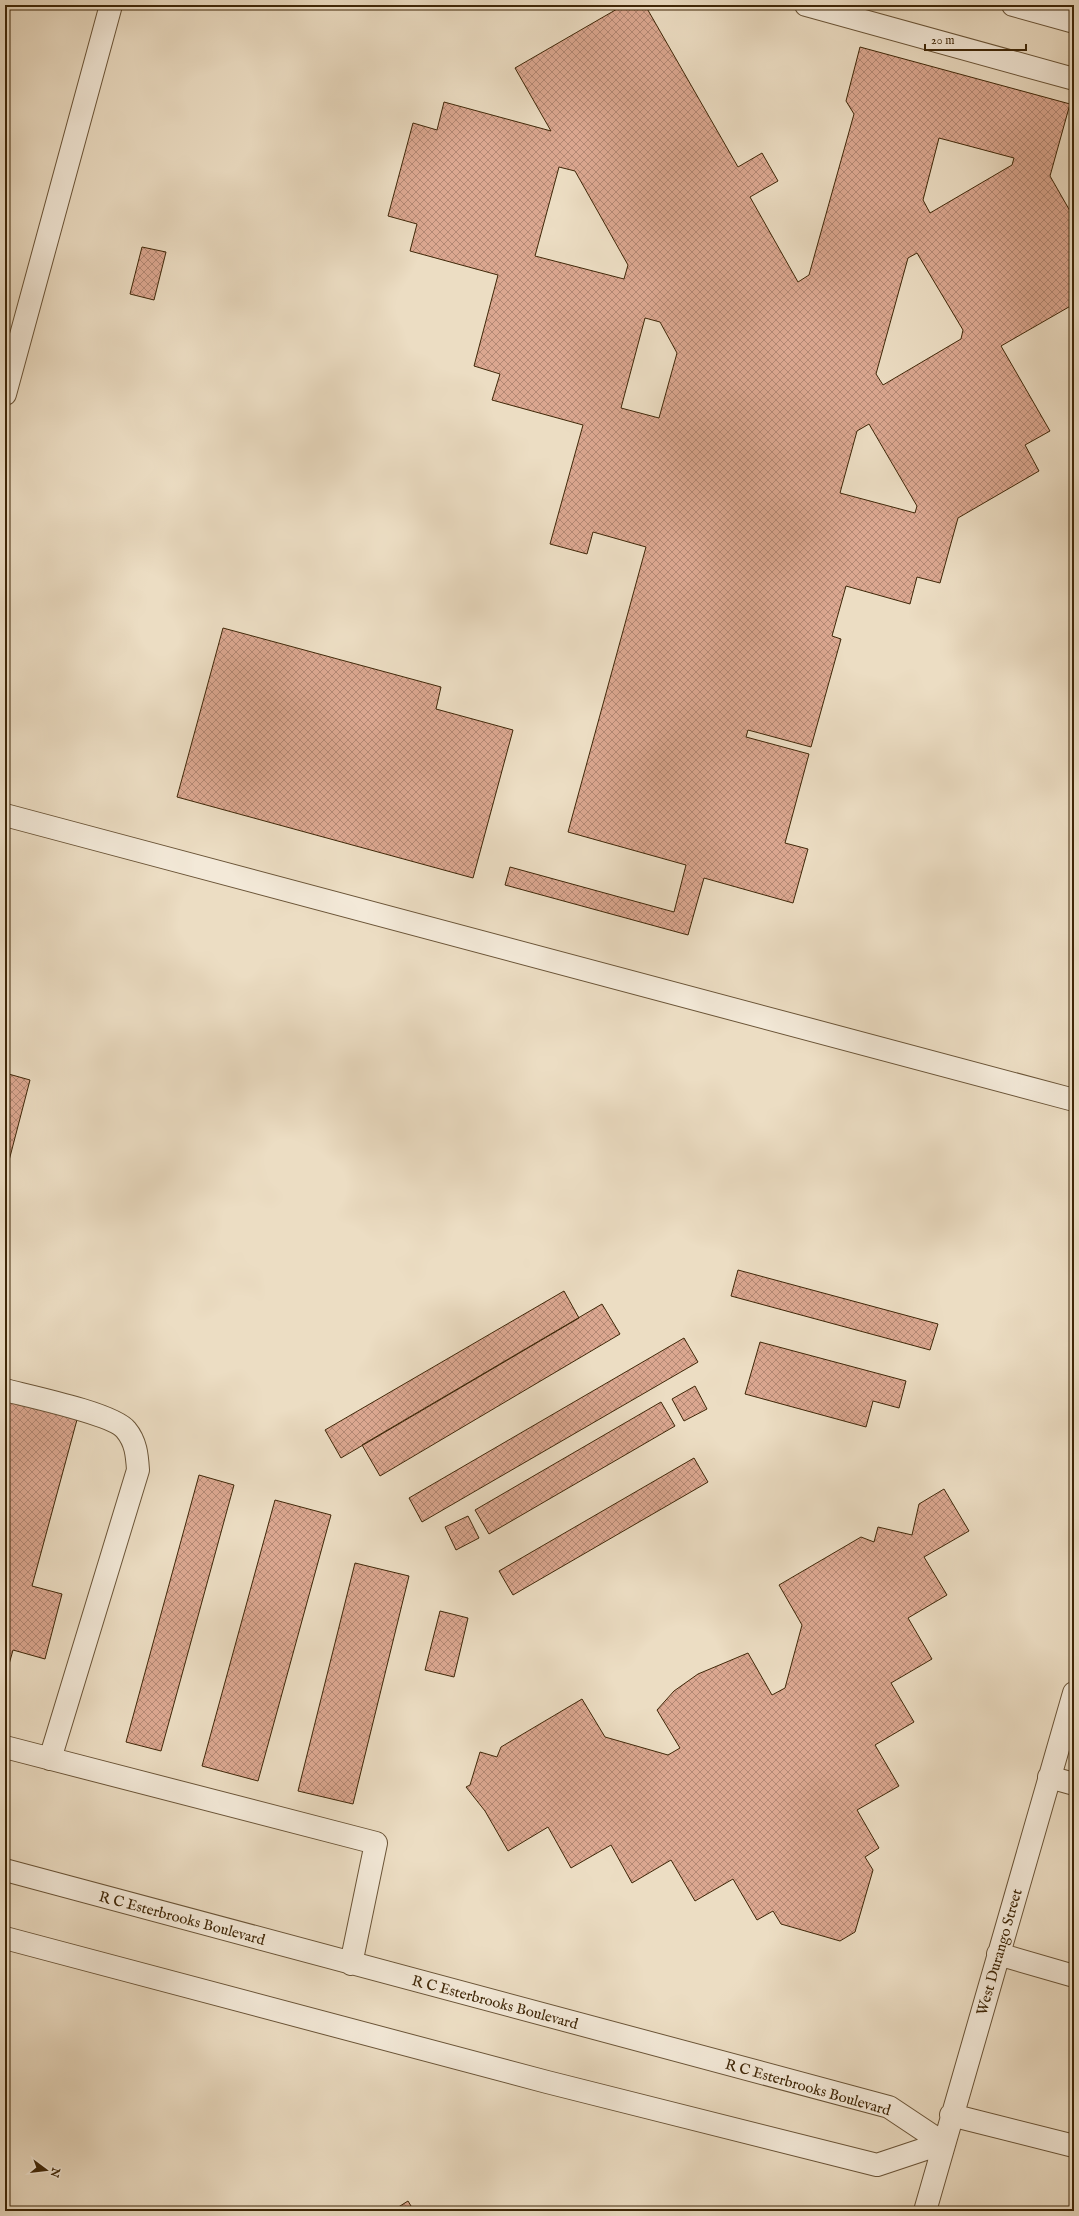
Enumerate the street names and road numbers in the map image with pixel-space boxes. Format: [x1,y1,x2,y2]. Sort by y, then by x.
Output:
street label: R C Esterbrooks Boulevard [97,1887,268,1950]
street label: West Durango Street [972,1887,1027,2018]
street label: R C Esterbrooks Boulevard [410,1971,581,2034]
street label: R C Esterbrooks Boulevard [723,2055,894,2120]

